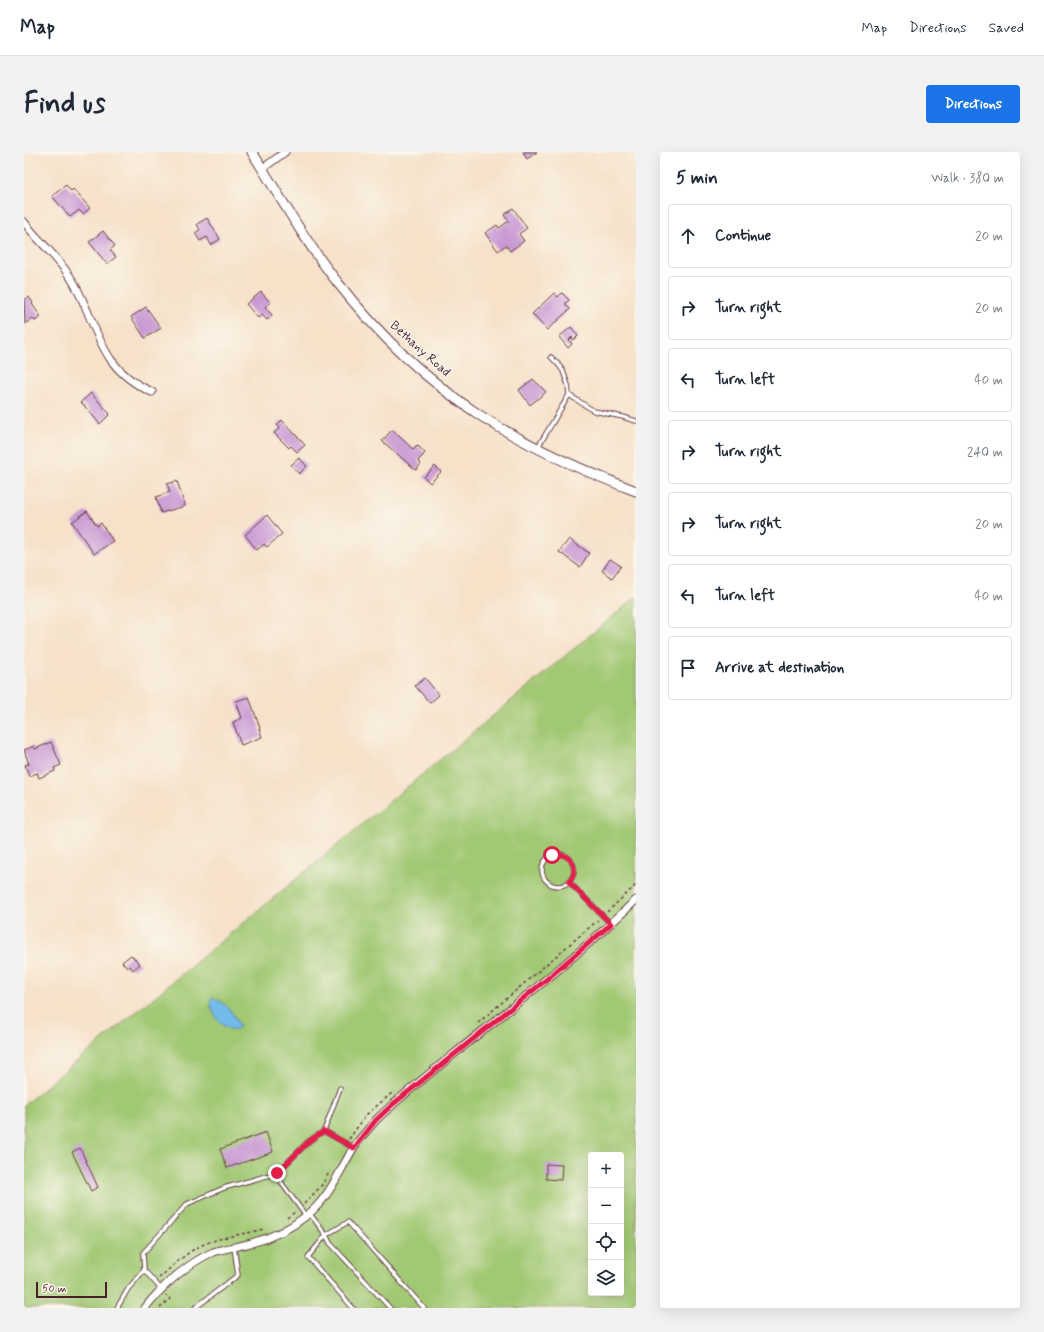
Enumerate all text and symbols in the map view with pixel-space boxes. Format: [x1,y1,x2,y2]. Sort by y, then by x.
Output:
text: Map [20,15,55,40]
text: Map [861,19,887,37]
text: Directions [909,19,967,37]
text: Saved [989,19,1024,37]
button: Directions [926,85,1020,123]
text: Find us [24,86,105,123]
text: 5 min [676,167,718,189]
text: Walk · 380 m [931,170,1004,187]
icon: ahead [677,225,699,247]
text: Continue [715,226,771,246]
text: 20 m [975,228,1003,245]
icon: right [677,297,699,319]
text: Turn right [715,298,782,318]
text: 20 m [975,300,1003,317]
street label: Bethany Road [386,317,454,381]
icon: left [677,369,699,391]
text: Turn left [715,370,775,390]
text: 40 m [974,372,1003,389]
icon: right [677,441,699,463]
text: Turn right [715,442,782,462]
text: 240 m [967,444,1003,461]
icon: right [677,513,699,535]
text: Turn right [715,514,782,534]
text: 20 m [975,516,1003,533]
icon: left [677,585,699,607]
text: Turn left [715,586,775,606]
text: 40 m [974,588,1003,605]
icon: arrive [677,657,699,679]
text: Arrive at destination [715,658,844,678]
route start [543,846,561,864]
map controls [588,1152,624,1296]
button: + [588,1152,624,1188]
route end [268,1164,286,1182]
button: − [588,1188,624,1224]
button: locate [588,1224,624,1260]
button: layers [588,1260,624,1296]
scale bar [36,1280,107,1299]
text: 50 m [42,1282,67,1296]

